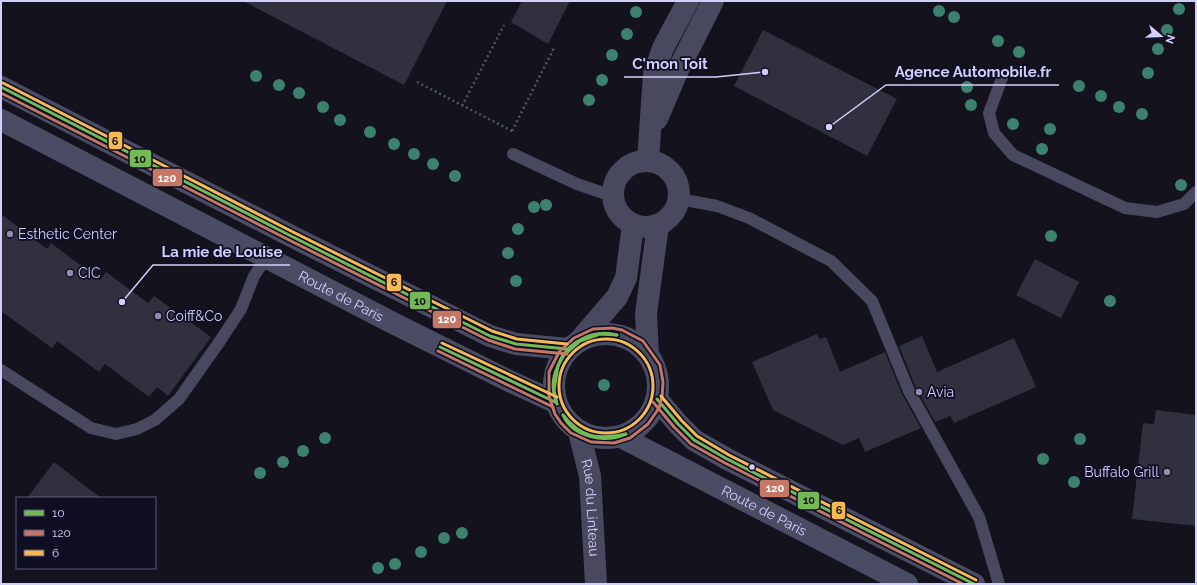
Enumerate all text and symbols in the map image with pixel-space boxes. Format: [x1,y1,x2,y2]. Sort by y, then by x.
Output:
north arrow [1141,16,1181,56]
text: N [1162,33,1177,45]
callout: C'mon Toit [624,50,716,77]
text: C'mon Toit [632,55,708,73]
callout: Agence Automobile.fr [886,58,1059,85]
text: Agence Automobile.fr [895,63,1051,81]
line badge: 6 [108,131,123,150]
text: 6 [112,135,119,148]
line badge: 10 [129,149,152,168]
text: 10 [134,153,146,166]
line badge: 120 [152,168,183,187]
text: 120 [158,172,176,185]
place label: Esthetic Center [18,226,117,242]
marker: Esthetic Center [5,229,15,239]
callout: La mie de Louise [153,238,290,265]
text: La mie de Louise [162,243,282,261]
place label: CIC [78,265,101,281]
marker: CIC [65,268,75,278]
street label: Route de Paris [296,268,386,325]
line badge: 6 [386,273,402,292]
text: 6 [391,276,398,289]
line badge: 10 [409,291,431,310]
text: 10 [414,295,426,308]
place label: Coiff&Co [166,308,222,324]
line badge: 120 [432,310,462,329]
marker: Coiff&Co [153,311,163,321]
text: 120 [438,313,456,326]
place label: Avia [927,384,954,400]
marker: Avia [914,387,924,397]
street label: Rue du Linteau [578,457,602,557]
unlabelled marker [747,462,757,472]
place label: Buffalo Grill [1084,464,1159,480]
marker: Buffalo Grill [1162,467,1172,477]
line badge: 120 [759,479,790,498]
street label: Route de Paris [719,482,810,539]
text: 120 [766,482,784,495]
line badge: 10 [797,491,820,510]
text: 10 [803,494,815,507]
legend [16,497,156,569]
line badge: 6 [831,501,846,520]
text: 6 [836,504,843,517]
text: 10 [52,506,64,520]
text: 120 [52,526,71,540]
text: 6 [52,546,59,560]

